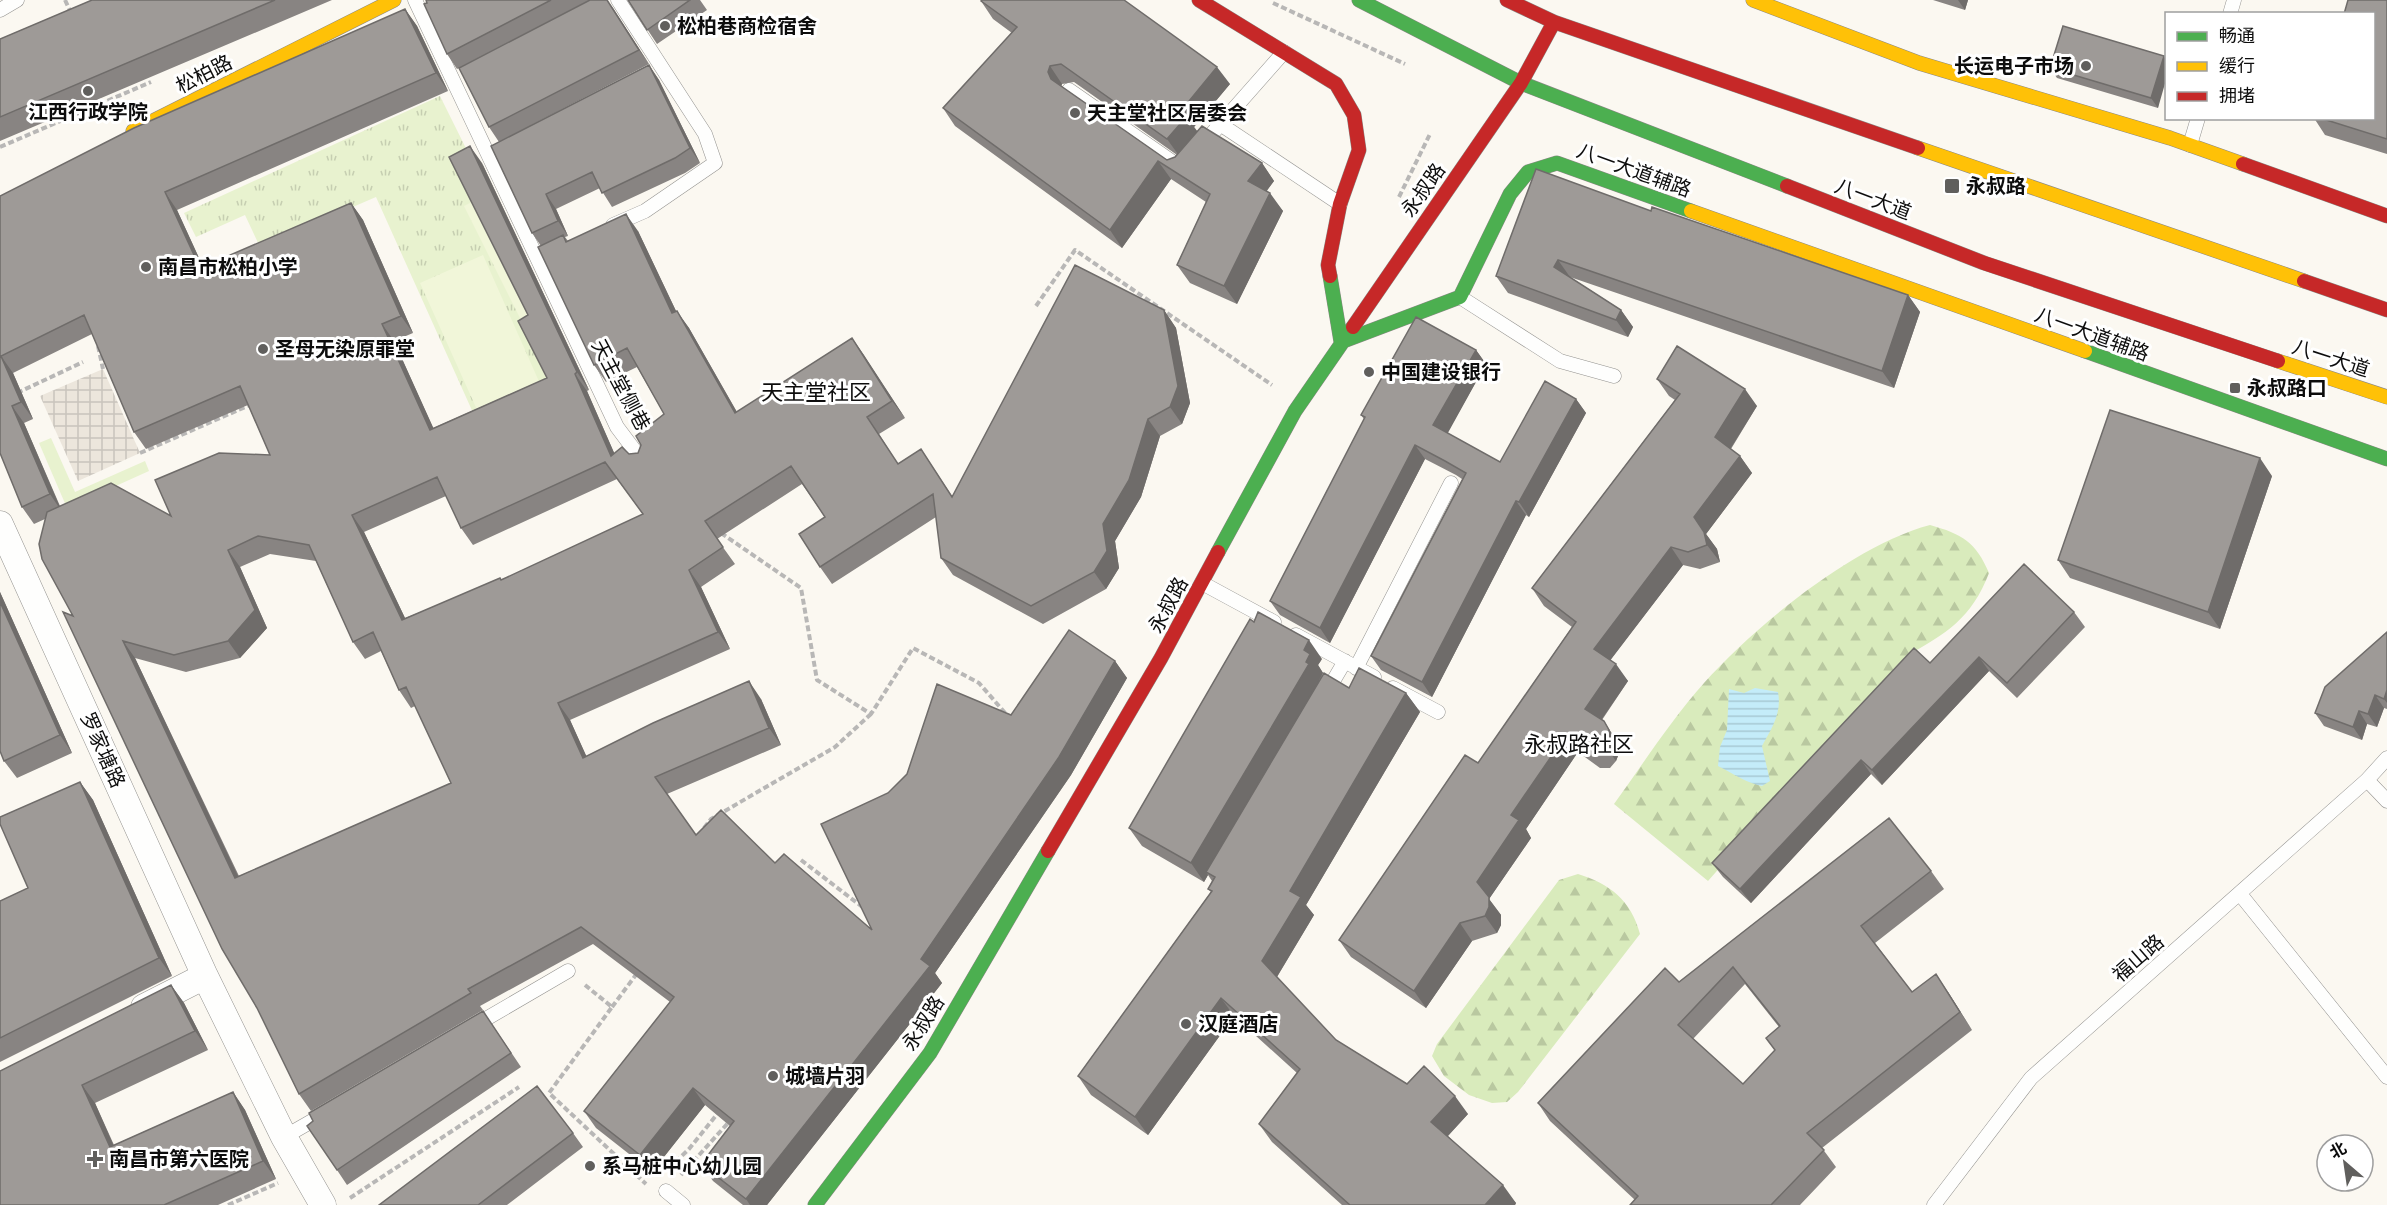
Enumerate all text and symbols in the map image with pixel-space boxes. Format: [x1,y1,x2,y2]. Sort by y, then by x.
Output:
place label: 松柏巷商检宿舍 [677,12,817,39]
legend [2165,12,2375,120]
marker: 松柏巷商检宿舍 [658,19,672,33]
text: 畅通 [2219,24,2255,47]
street label: 松柏路 [171,48,237,99]
place label: 长运电子市场 [1954,52,2074,79]
text: 缓行 [2219,54,2255,77]
marker: 长运电子市场 [2079,59,2093,73]
marker: 江西行政学院 [81,84,95,98]
text: 拥堵 [2219,84,2255,107]
place label: 江西行政学院 [28,98,148,125]
place label: 天主堂社区居委会 [1087,99,1247,126]
marker: 天主堂社区居委会 [1068,106,1082,120]
street label: 八一大道辅路 [1573,136,1695,203]
street label: 永叔路 [1394,157,1451,222]
street label: 八一大道 [1831,172,1915,225]
place label: 永叔路 [1966,172,2026,199]
marker: 永叔路 [1943,177,1961,195]
place label: 南昌市松柏小学 [158,253,298,280]
marker: 南昌市松柏小学 [139,260,153,274]
street label: 八一大道辅路 [2031,300,2153,367]
street label: 八一大道 [2289,332,2373,383]
street label: 天主堂侧巷 [586,334,657,435]
place label: 圣母无染原罪堂 [275,335,415,362]
marker: 圣母无染原罪堂 [256,342,270,356]
place label: 中国建设银行 [1381,358,1501,385]
marker: 中国建设银行 [1362,365,1376,379]
place label: 永叔路口 [2247,374,2327,401]
district label: 天主堂社区 [761,377,871,406]
marker: 永叔路口 [2228,381,2242,395]
street label: 永叔路 [1142,572,1194,638]
street label: 罗家塘路 [75,708,132,792]
district label: 永叔路社区 [1524,729,1634,758]
street label: 福山路 [2106,928,2169,987]
street label: 永叔路 [895,990,950,1055]
place label: 汉庭酒店 [1198,1010,1278,1037]
marker: 汉庭酒店 [1179,1017,1193,1031]
place label: 城墙片羽 [785,1062,865,1089]
marker: 城墙片羽 [766,1069,780,1083]
north arrow [2315,1133,2375,1193]
text: 北 [2326,1137,2350,1163]
place label: 南昌市第六医院 [109,1145,249,1172]
marker: 南昌市第六医院 [86,1150,104,1168]
place label: 系马桩中心幼儿园 [602,1152,762,1179]
marker: 系马桩中心幼儿园 [583,1159,597,1173]

